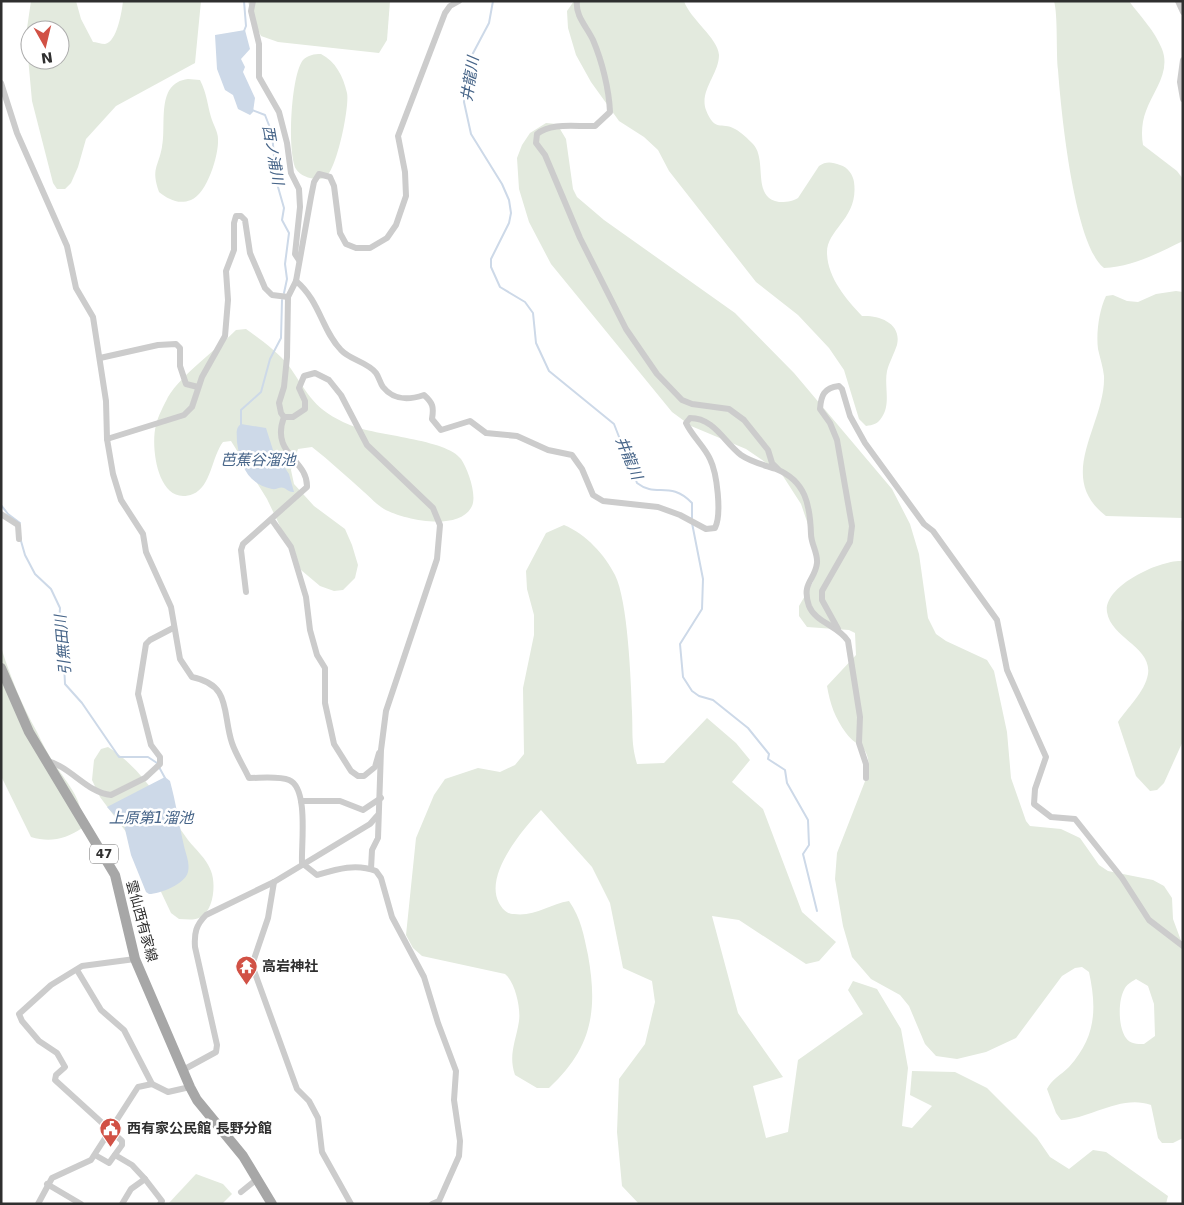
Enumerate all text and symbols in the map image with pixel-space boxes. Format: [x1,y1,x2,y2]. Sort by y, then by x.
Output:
north arrow [20,20,70,70]
text: N [40,49,54,67]
water label: 井龍川 [458,53,483,103]
water label: 西ノ浦川 [259,124,287,188]
water label: 井龍川 [612,434,647,484]
water label: 芭蕉谷溜池 [220,451,297,469]
water label: 引無田川 [51,612,75,676]
water label: 上原第1溜池 [109,809,195,827]
road number: 47 [90,844,118,864]
street label: 雲仙西有家線 [123,878,161,964]
temple icon: 高岩神社 [234,954,258,985]
place label: 高岩神社 [262,958,318,974]
public building icon: 西有家公民館 長野分館 [99,1116,123,1147]
place label: 西有家公民館 長野分館 [127,1120,272,1136]

